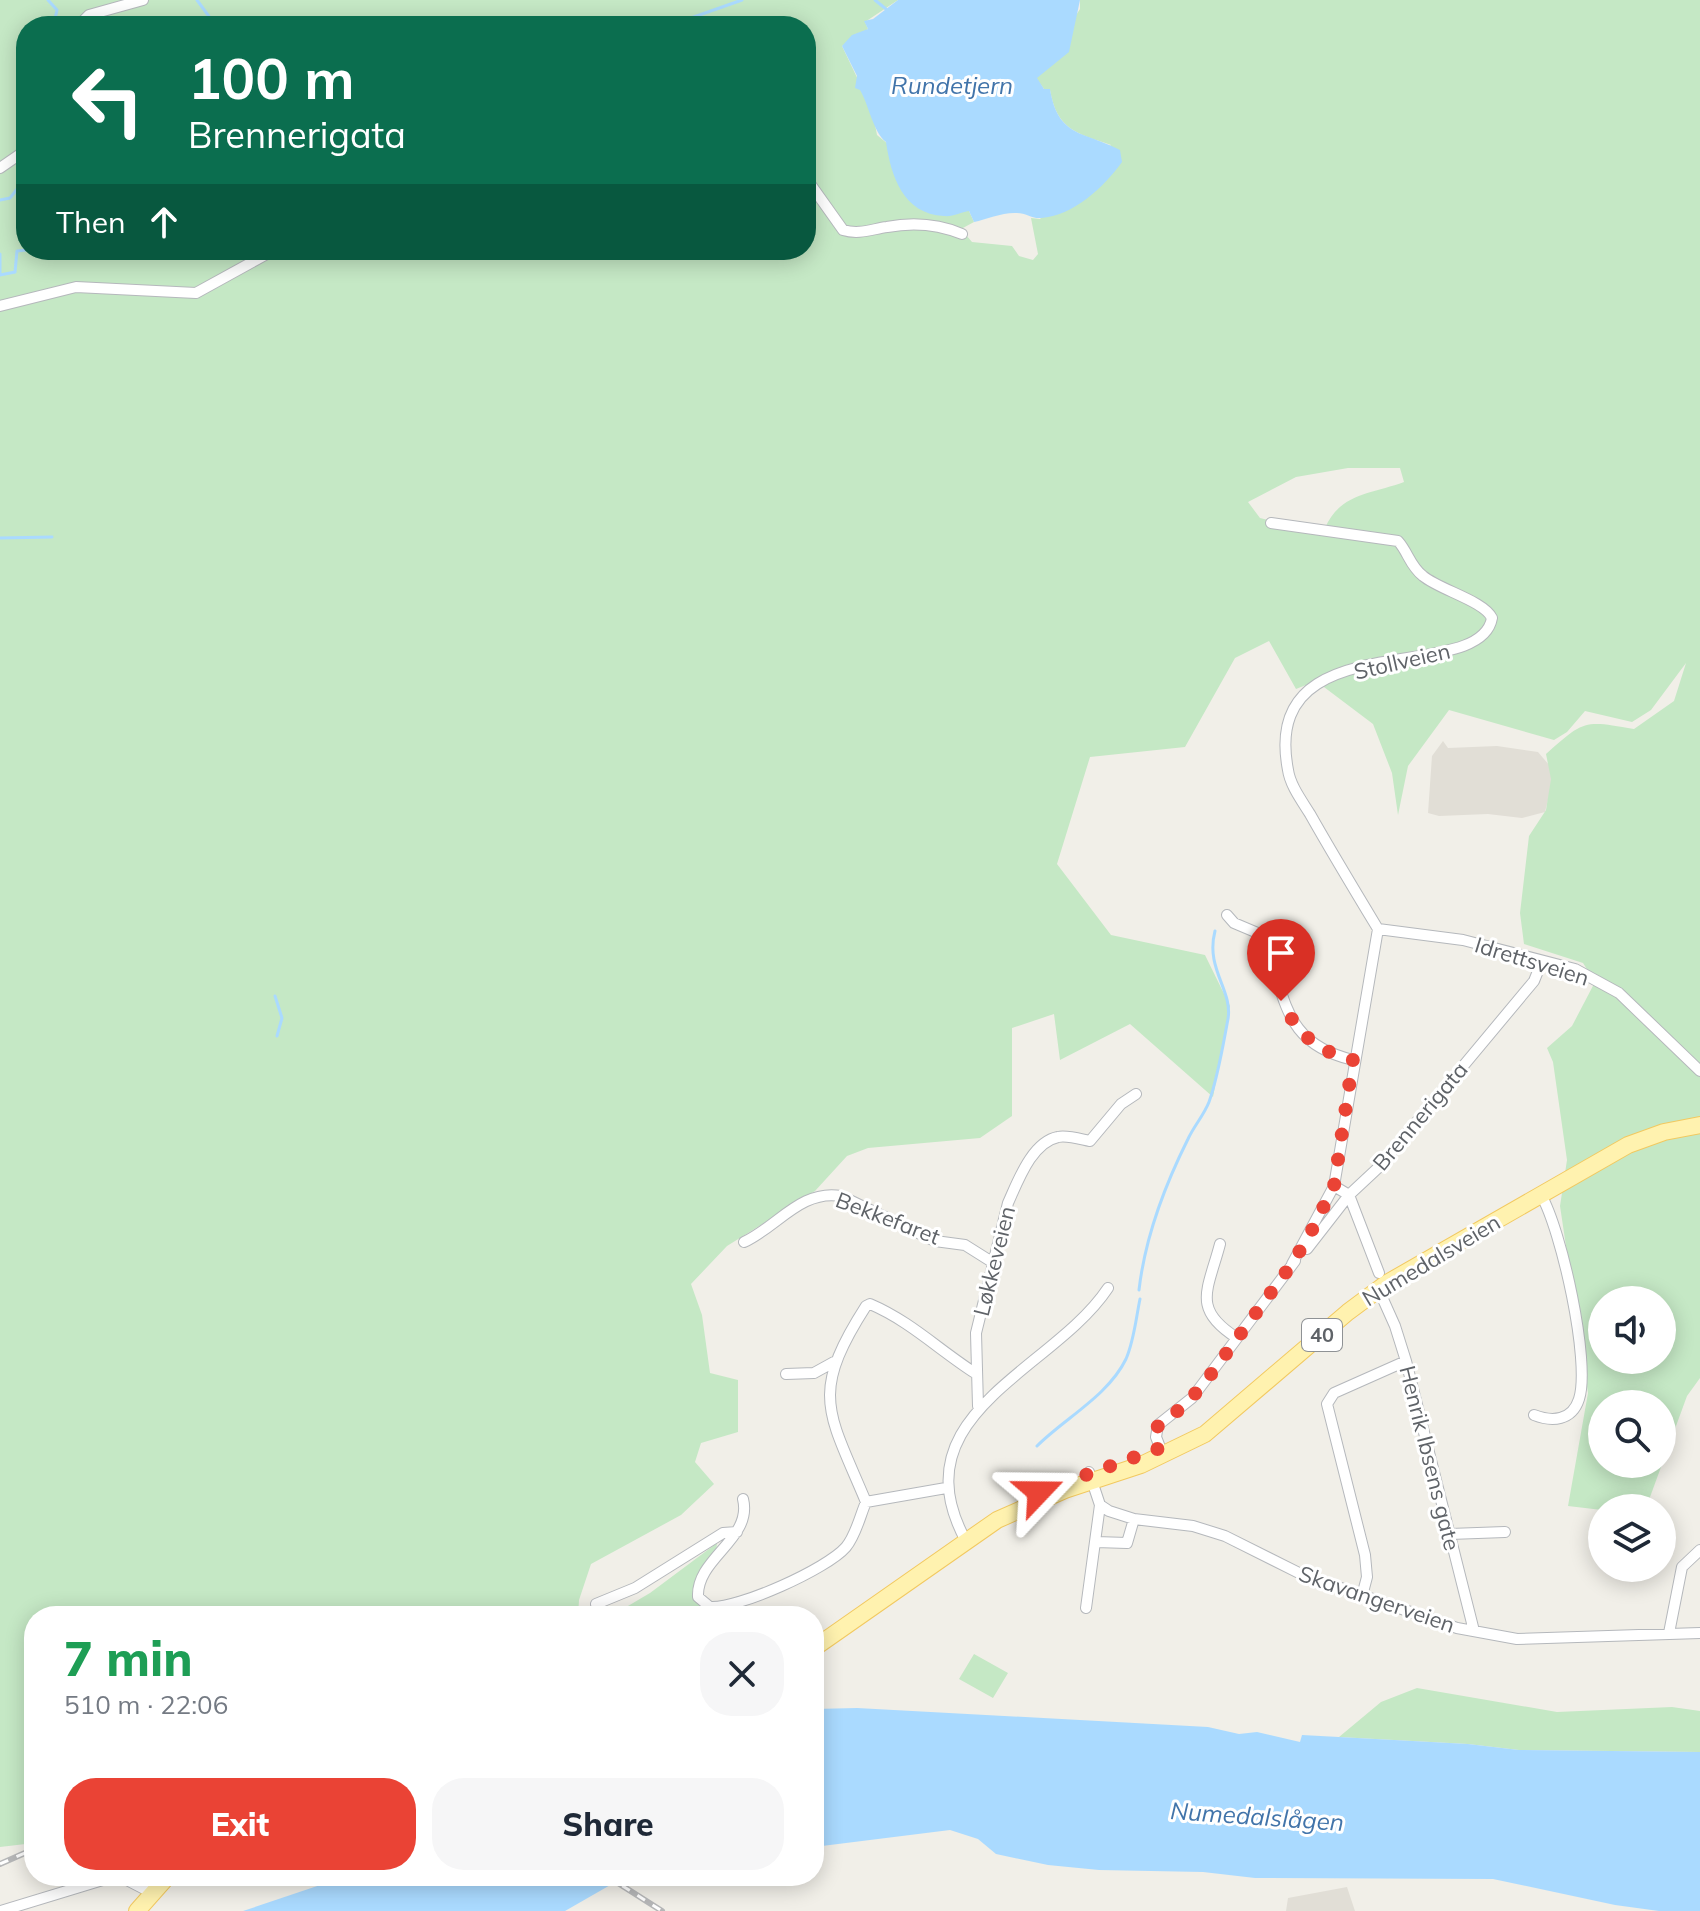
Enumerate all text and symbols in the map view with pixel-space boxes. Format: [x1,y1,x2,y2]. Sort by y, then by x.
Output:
text: 100 m [188,43,355,113]
icon: left [56,48,160,152]
water label: Rundetjern [891,70,1013,100]
text: Brennerigata [188,112,406,157]
icon: ahead [142,200,186,244]
text: Then [56,203,126,241]
street label: Stollveien [1351,636,1453,686]
pin [1247,919,1315,1001]
street label: Idrettsveien [1471,930,1593,992]
icon: arrive [1259,931,1303,975]
street label: Brennerigata [1366,1056,1474,1176]
street label: Bekkefaret [832,1185,944,1251]
street label: Løkkeveien [967,1203,1021,1319]
street label: Numedalsveien [1357,1208,1505,1312]
map controls [1588,1286,1676,1582]
button: sound [1588,1286,1676,1374]
road number: 40 [1302,1319,1342,1351]
street label: Henrik Ibsens gate [1394,1363,1466,1553]
button: search [1588,1390,1676,1478]
position arrow [997,1450,1081,1534]
button: layers [1588,1494,1676,1582]
street label: Skavangerveien [1295,1559,1459,1639]
text: 7 min [64,1628,193,1688]
button: close [700,1632,784,1716]
text: 510 m · 22:06 [64,1688,228,1721]
button: Exit [64,1778,416,1870]
button: Share [432,1778,784,1870]
water label: Numedalslågen [1169,1795,1345,1837]

